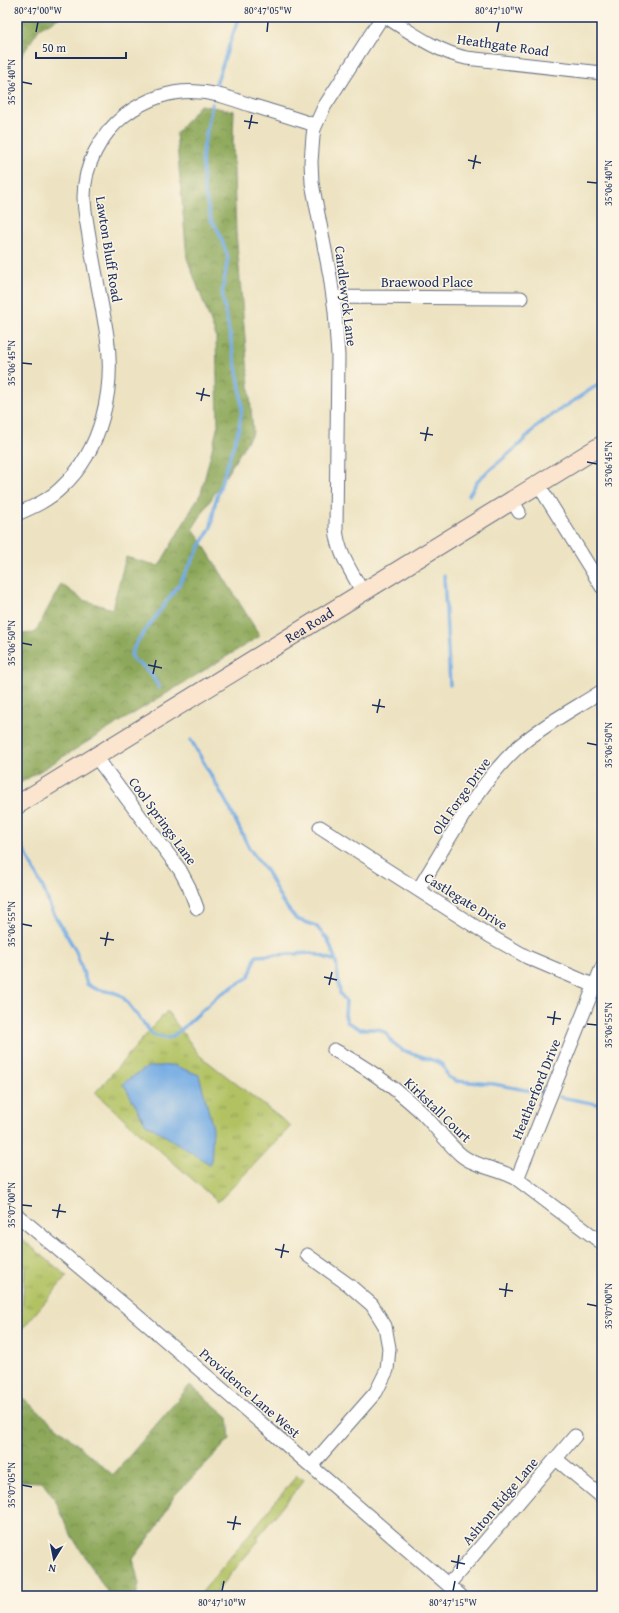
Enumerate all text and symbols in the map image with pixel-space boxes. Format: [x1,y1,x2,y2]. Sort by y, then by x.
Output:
text: 80°47'00"W [14,3,62,18]
text: 80°47'05"W [244,3,292,18]
text: 80°47'10"W [475,3,523,18]
street label: Heathgate Road [456,29,551,61]
scale bar [36,34,126,60]
text: 50 m [42,39,66,56]
text: 35°06'40"N [4,59,19,105]
text: 35°06'40"N [601,160,616,206]
street label: Lawton Bluff Road [91,195,127,304]
street label: Candlewyck Lane [330,245,362,348]
street label: Braewood Place [381,272,474,292]
text: 35°06'45"N [4,340,19,386]
text: 35°06'45"N [601,441,616,487]
street label: Rea Road [281,602,338,648]
text: 35°06'50"N [4,620,19,666]
text: 35°06'50"N [601,722,616,768]
street label: Old Forge Drive [427,753,495,839]
street label: Cool Springs Lane [124,773,202,869]
street label: Castlegate Drive [420,867,512,935]
text: 35°06'55"N [4,901,19,947]
text: 35°06'55"N [601,1002,616,1048]
street label: Heatherford Drive [507,1035,565,1142]
street label: Kirkstall Court [400,1073,476,1147]
text: 35°07'00"N [4,1182,19,1228]
text: 35°07'00"N [601,1283,616,1329]
street label: Providence Lane West [195,1343,305,1443]
street label: Ashton Ridge Lane [457,1453,543,1549]
text: 35°07'05"N [4,1462,19,1508]
north arrow [34,1539,74,1579]
text: N [47,1560,57,1577]
text: 80°47'10"W [198,1595,246,1610]
text: 80°47'15"W [429,1595,477,1610]

